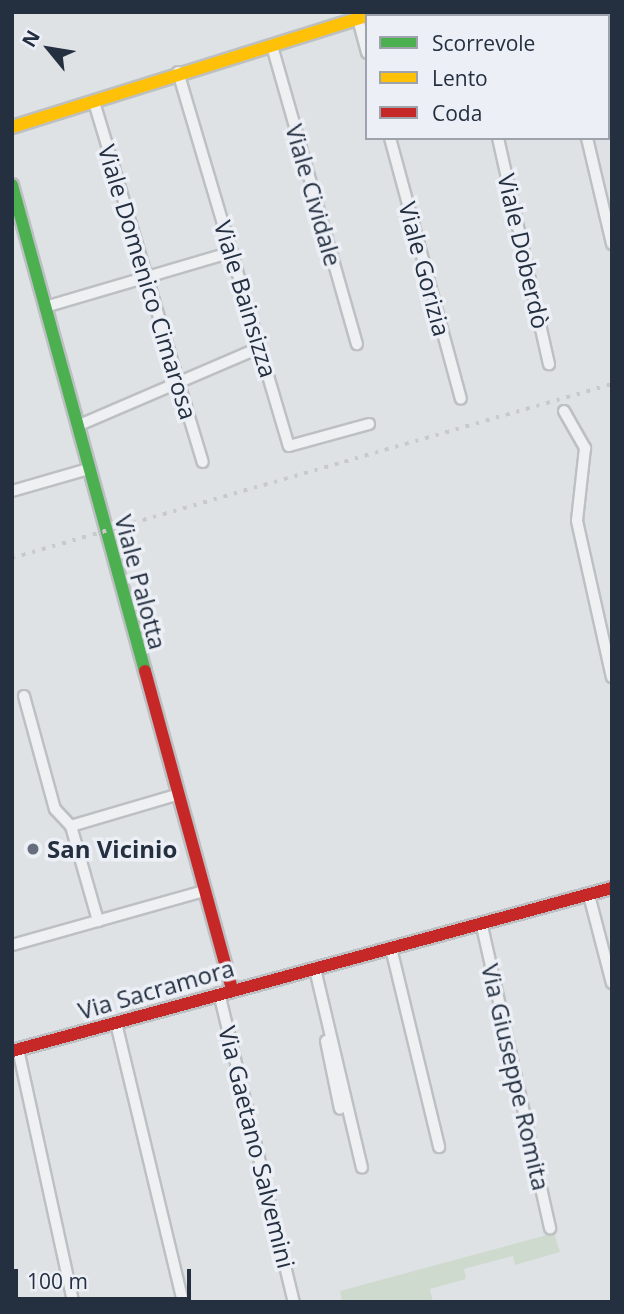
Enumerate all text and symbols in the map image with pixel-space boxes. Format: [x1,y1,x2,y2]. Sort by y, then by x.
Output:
north arrow [14,14,84,84]
legend [365,14,610,140]
text: N [16,25,46,52]
text: Scorrevole [432,29,535,57]
text: Lento [432,64,488,92]
text: Coda [432,99,482,127]
street label: Viale Cividale [280,121,348,269]
street label: Viale Domenico Cimarosa [92,141,204,423]
street label: Viale Doberdò [492,171,556,331]
street label: Viale Gorizia [393,199,457,339]
street label: Viale Bainsizza [208,217,284,381]
street label: Viale Palotta [109,512,173,652]
place label: San Vicinio [47,835,177,863]
marker: San Vicinio [25,841,41,857]
street label: Via Sacramora [75,953,237,1025]
street label: Via Giuseppe Romita [476,961,556,1193]
street label: Via Gaetano Salvemini [213,1023,301,1271]
scale bar [18,1254,194,1298]
text: 100 m [27,1267,88,1295]

